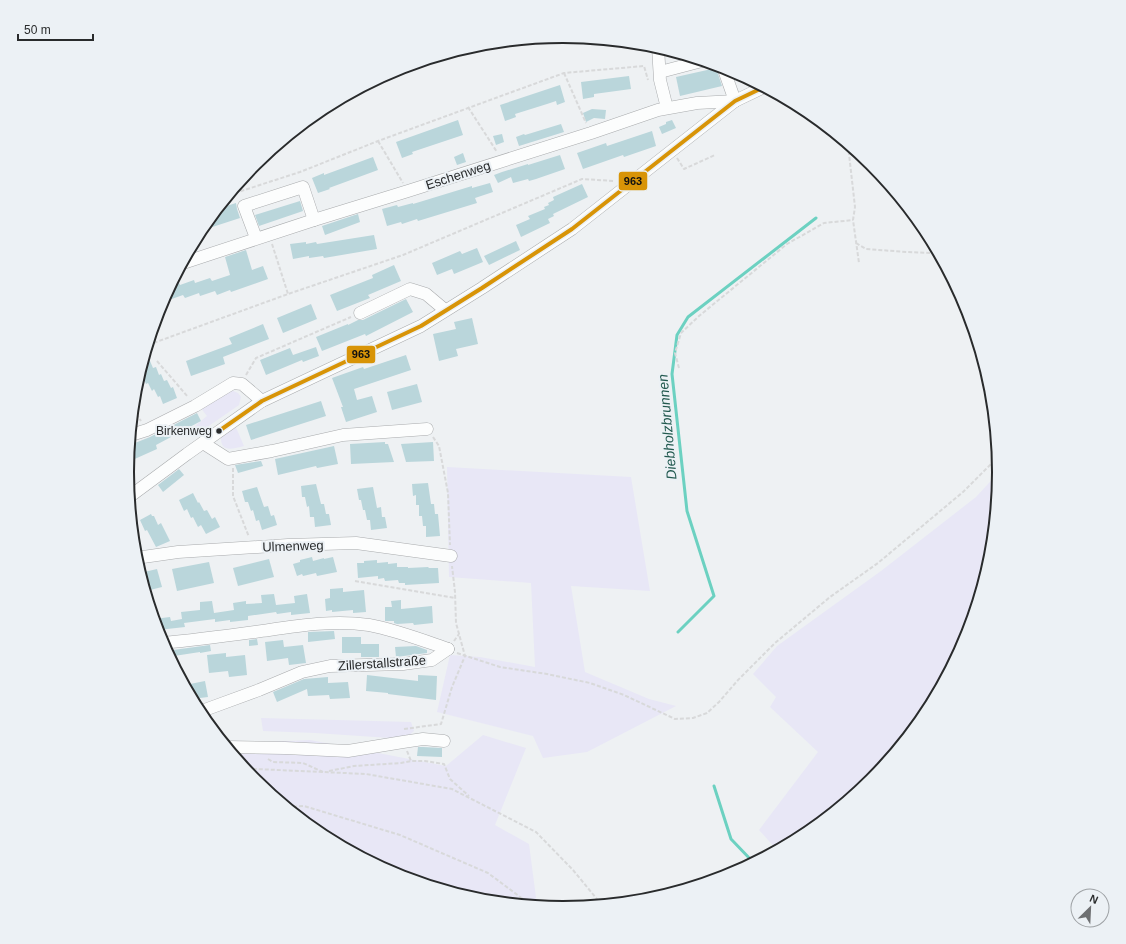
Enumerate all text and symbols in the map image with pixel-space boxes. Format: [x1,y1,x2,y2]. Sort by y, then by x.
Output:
scale bar [18,16,93,42]
text: 50 m [24,23,51,37]
street label: Eschenweg [424,157,492,193]
line badge: 963 [618,171,648,191]
text: 963 [624,175,642,187]
line badge: 963 [346,345,376,364]
text: 963 [352,348,370,360]
water label: Diebholzbrunnen [654,373,680,480]
place label: Birkenweg [156,424,212,438]
marker: Birkenweg [214,426,224,436]
street label: Ulmenweg [262,537,324,555]
street label: Zillerstallstraße [338,652,426,674]
north arrow [1070,888,1110,928]
text: N [1088,892,1100,906]

